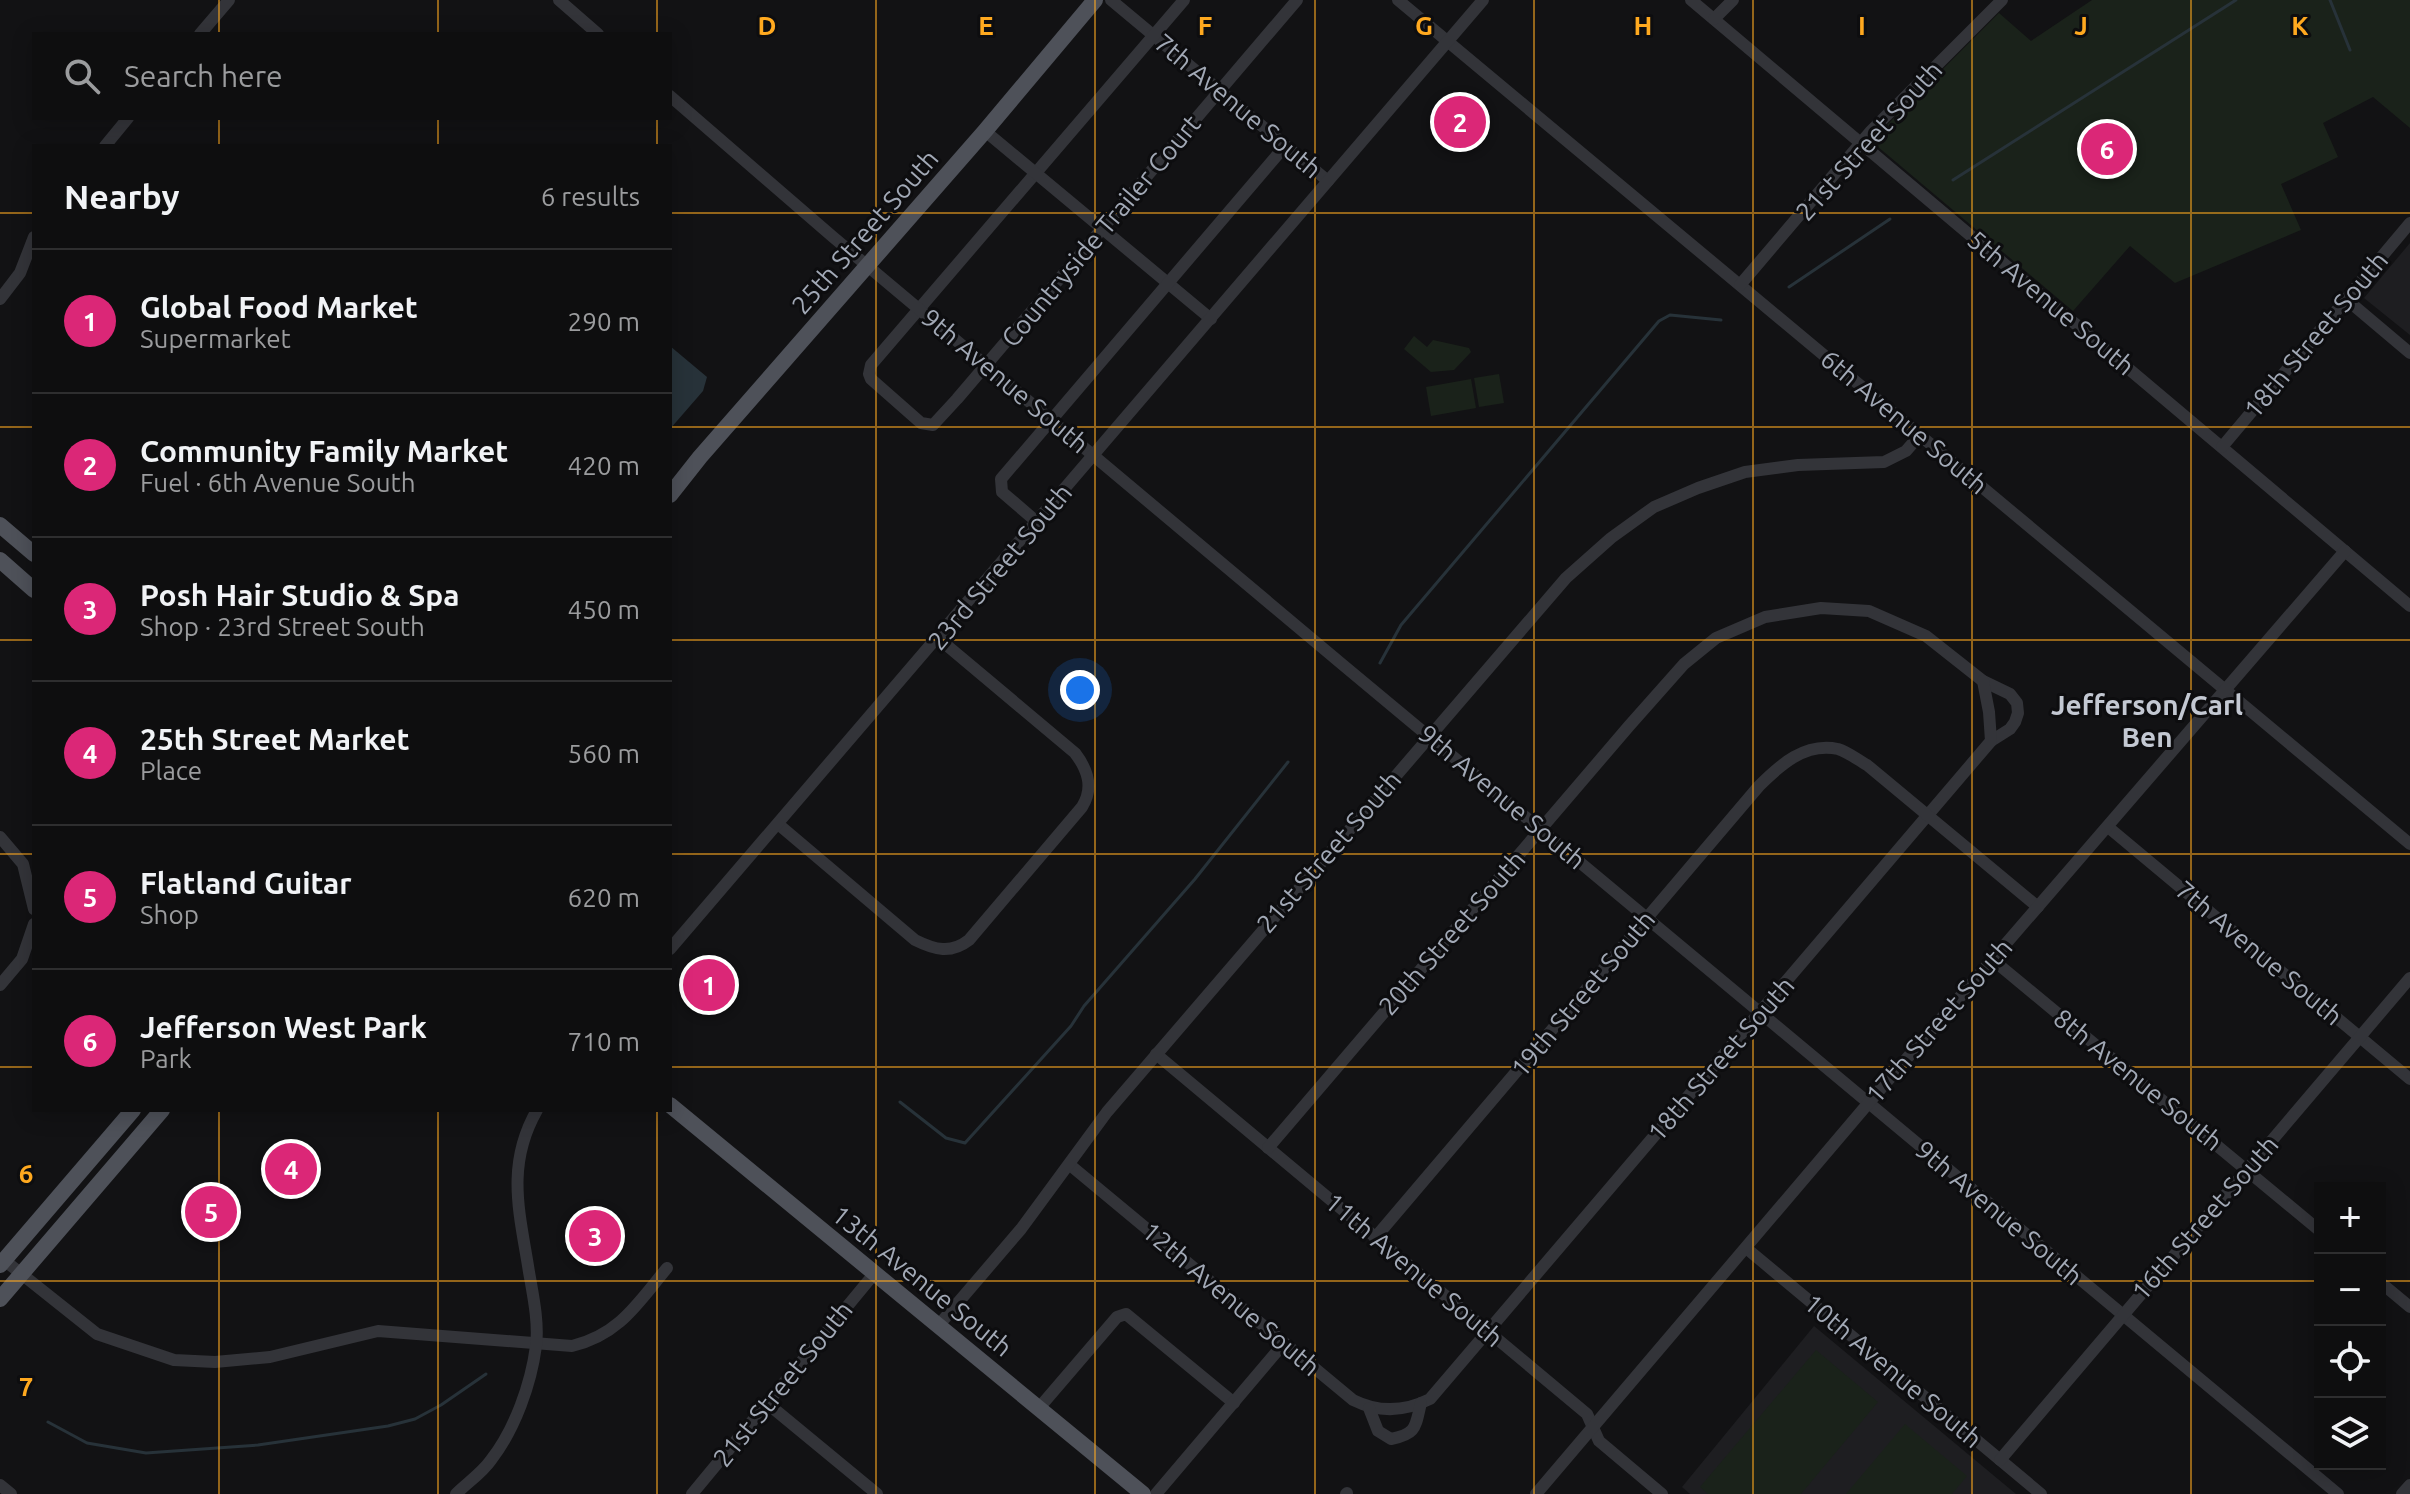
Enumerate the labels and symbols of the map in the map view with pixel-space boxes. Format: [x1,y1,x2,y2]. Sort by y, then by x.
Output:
text: D [758,11,776,40]
text: E [978,11,994,40]
text: F [1198,11,1212,40]
text: G [1415,11,1433,40]
text: H [1634,11,1652,40]
text: I [1858,11,1866,40]
text: J [2074,11,2088,40]
text: K [2291,11,2309,40]
street label: 7th Avenue South [1149,28,1327,184]
street label: 21st Street South [1790,55,1948,226]
pin: 2 [1434,92,1486,152]
street label: Countryside Trailer Court [995,109,1206,352]
pin: 6 [2081,119,2133,179]
street label: 25th Street South [786,144,944,320]
street label: 5th Avenue South [1962,225,2140,381]
street label: 18th Street South [2238,246,2393,424]
street label: 9th Avenue South [916,303,1094,459]
street label: 6th Avenue South [1815,344,1993,500]
street label: 23rd Street South [922,478,1077,656]
your location [1060,670,1100,710]
district label: Jefferson/Carl Ben [2051,689,2243,752]
street label: 9th Avenue South [1413,719,1591,875]
street label: 21st Street South [1251,765,1407,938]
street label: 20th Street South [1373,845,1531,1021]
street label: 7th Avenue South [2170,875,2348,1031]
street label: 19th Street South [1505,905,1660,1083]
street label: 17th Street South [1860,933,2018,1109]
pin: 1 [683,955,735,1015]
street label: 18th Street South [1642,971,1800,1147]
street label: 8th Avenue South [2048,1003,2228,1156]
street label: 16th Street South [2126,1130,2284,1306]
street label: 9th Avenue South [1910,1135,2088,1291]
pin: 4 [265,1139,317,1199]
text: 6 [19,1159,33,1188]
pin: 5 [185,1182,237,1242]
street label: 11th Avenue South [1320,1187,1509,1352]
street label: 13th Avenue South [827,1199,1018,1362]
pin: 3 [569,1206,621,1266]
street label: 12th Avenue South [1137,1216,1326,1381]
street label: 10th Avenue South [1799,1288,1988,1453]
street label: 21st Street South [707,1295,858,1472]
text: 7 [19,1372,33,1401]

